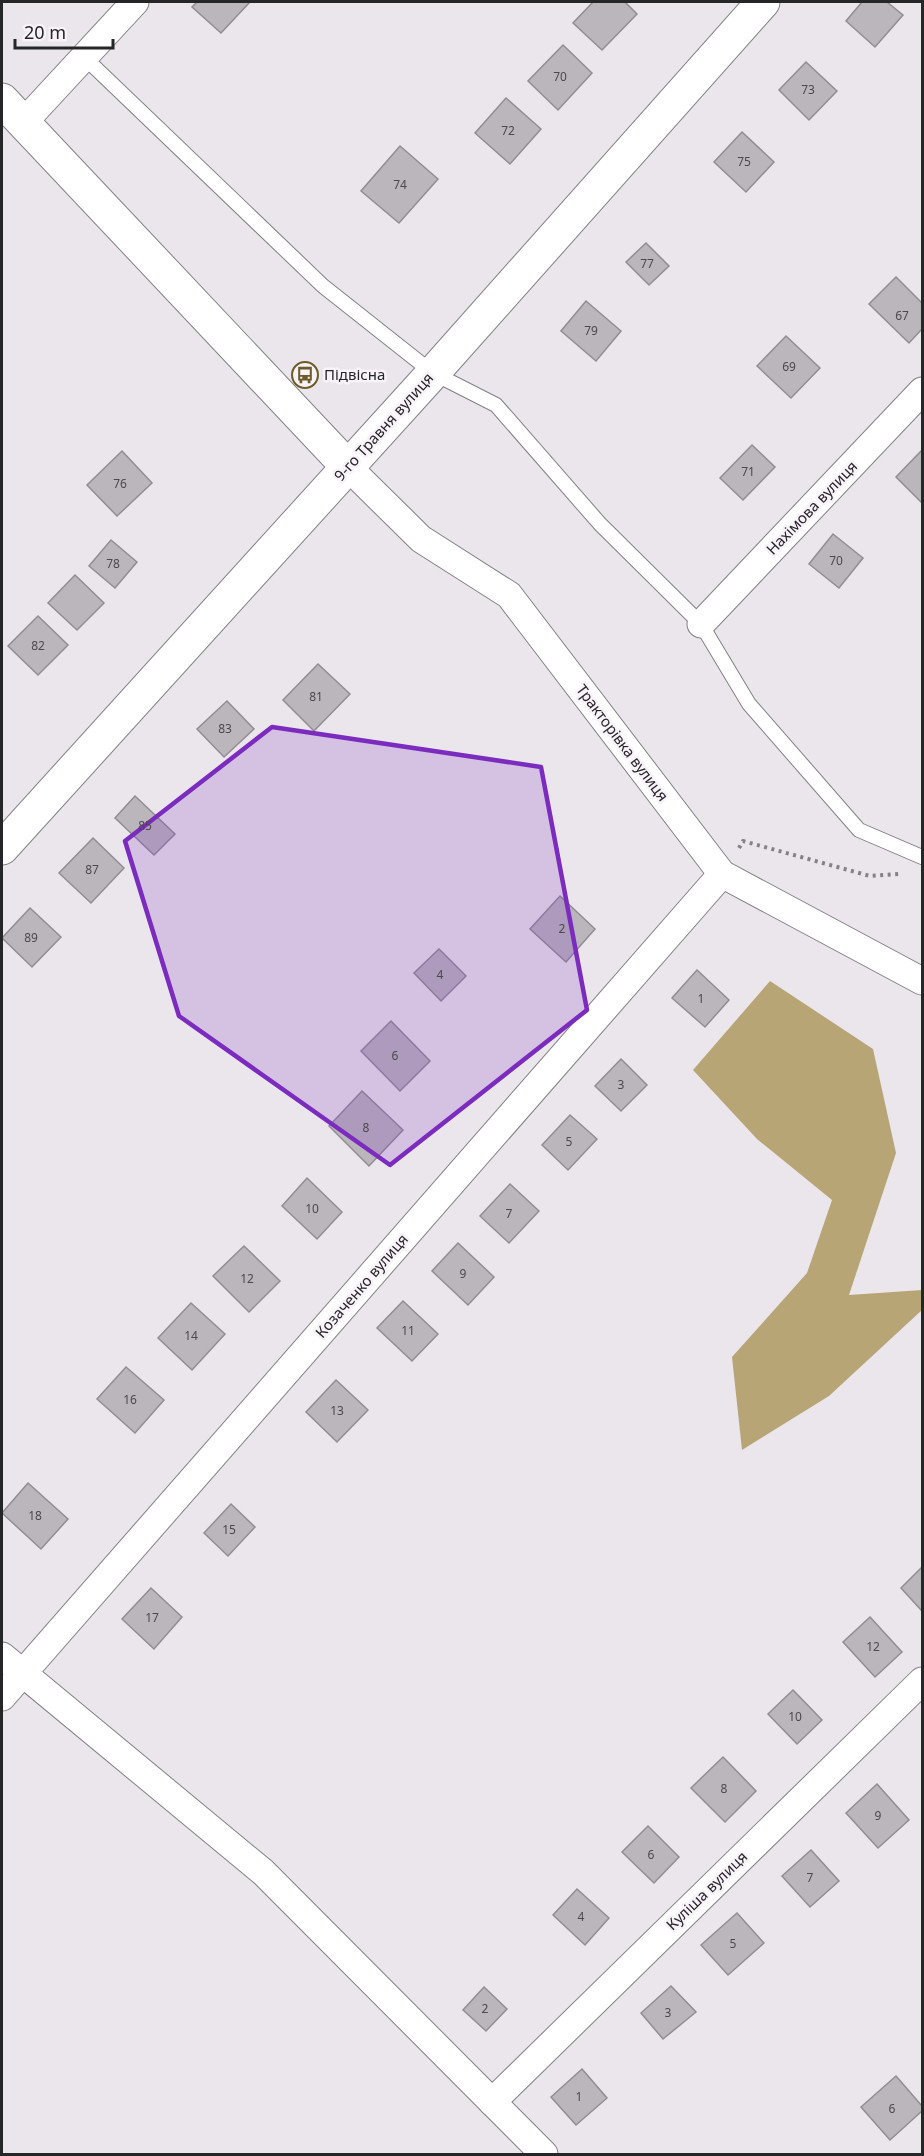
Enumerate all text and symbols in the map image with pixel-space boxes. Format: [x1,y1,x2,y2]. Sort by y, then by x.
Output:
scale bar [15,12,112,50]
text: 20 m [24,20,66,44]
house number: 70 [553,68,567,85]
house number: 73 [801,81,815,98]
house number: 72 [501,122,515,139]
house number: 75 [737,153,751,170]
house number: 74 [393,176,407,193]
house number: 77 [640,255,654,272]
house number: 67 [895,307,909,324]
house number: 79 [584,322,598,339]
house number: 69 [782,358,796,375]
bus stop icon: Підвісна [290,360,320,390]
place label: Підвісна [324,364,385,384]
street label: 9-го Травня вулиця [329,368,437,485]
street label: Нахімова вулиця [761,456,861,558]
house number: 71 [741,463,755,480]
house number: 76 [113,475,127,492]
house number: 70 [829,552,843,569]
house number: 78 [106,555,120,572]
house number: 82 [31,637,45,654]
street label: Тракторівка вулиця [572,680,673,805]
house number: 81 [309,688,323,705]
house number: 83 [218,720,232,737]
house number: 85 [138,817,152,834]
house number: 87 [85,861,99,878]
house number: 2 [559,920,566,937]
house number: 89 [24,929,38,946]
house number: 4 [437,966,444,983]
house number: 1 [698,990,704,1007]
house number: 6 [392,1047,399,1064]
house number: 3 [618,1076,625,1093]
house number: 8 [363,1119,370,1136]
house number: 5 [566,1133,573,1150]
house number: 10 [305,1200,319,1217]
house number: 7 [506,1205,513,1222]
street label: Козаченко вулиця [311,1229,412,1342]
house number: 9 [460,1265,467,1282]
house number: 12 [240,1270,254,1287]
house number: 11 [401,1322,415,1339]
house number: 14 [184,1327,198,1344]
house number: 16 [123,1391,137,1408]
house number: 13 [330,1402,344,1419]
house number: 18 [28,1507,42,1524]
house number: 15 [222,1521,236,1538]
house number: 17 [145,1609,159,1626]
house number: 12 [866,1638,880,1655]
house number: 10 [788,1708,802,1725]
house number: 8 [721,1780,728,1797]
house number: 9 [875,1807,882,1824]
house number: 6 [648,1846,655,1863]
street label: Куліша вулиця [661,1846,751,1934]
house number: 7 [807,1869,814,1886]
house number: 4 [578,1908,585,1925]
house number: 5 [730,1935,737,1952]
house number: 2 [482,2000,489,2017]
house number: 3 [665,2004,672,2021]
house number: 1 [576,2088,582,2105]
house number: 6 [889,2100,896,2117]

